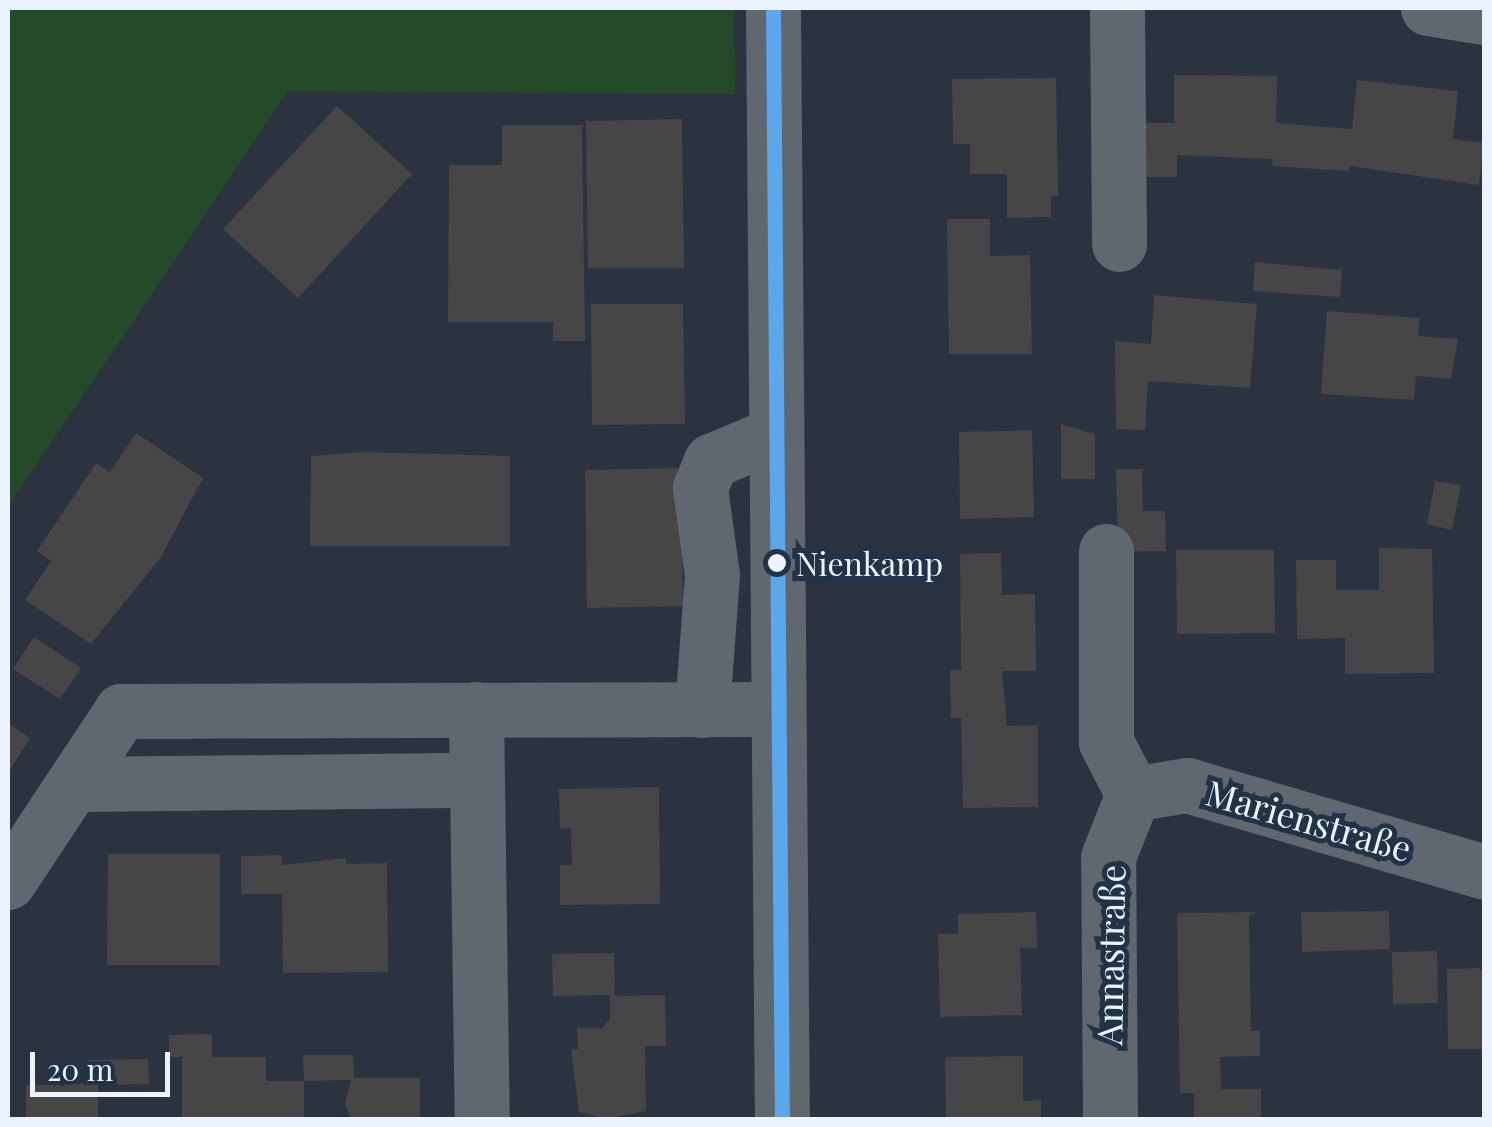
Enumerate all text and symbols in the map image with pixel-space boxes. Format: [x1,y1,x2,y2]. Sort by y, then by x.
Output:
place label: Nienkamp [796,544,943,582]
marker: Nienkamp [767,553,787,573]
street label: Marienstraße [1202,771,1416,869]
street label: Annastraße [1087,864,1133,1046]
scale bar [35,1032,175,1094]
text: 20 m [47,1049,113,1089]

